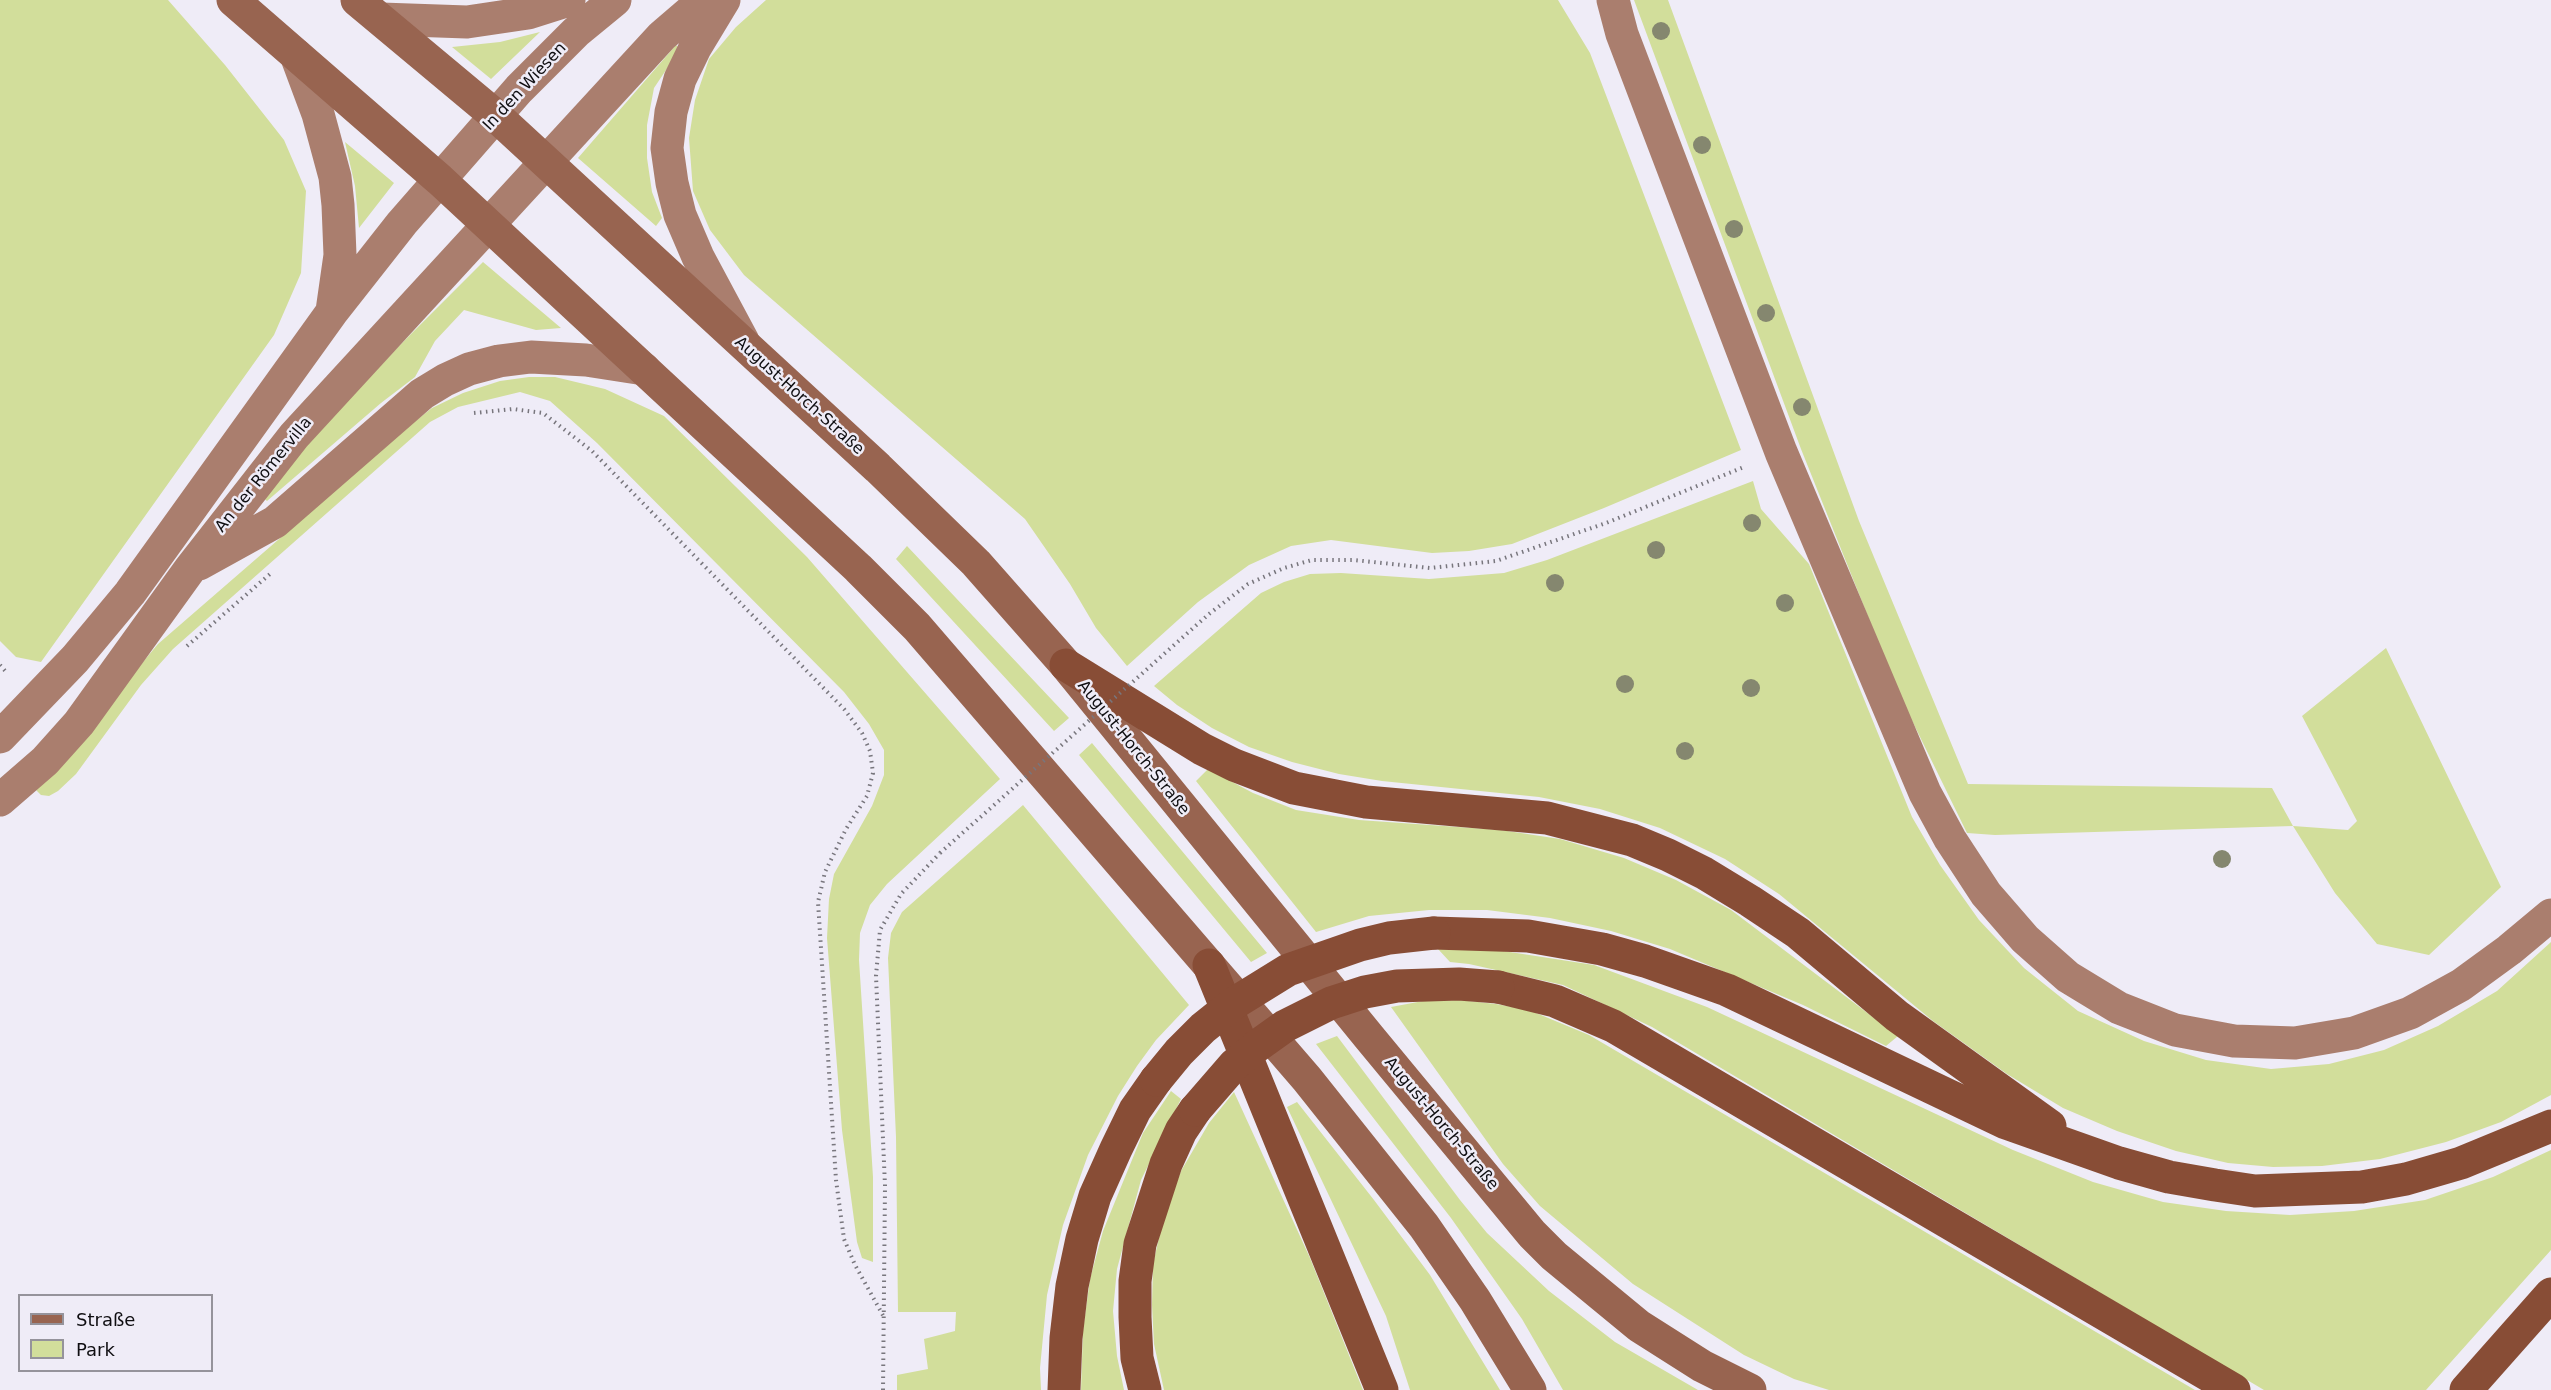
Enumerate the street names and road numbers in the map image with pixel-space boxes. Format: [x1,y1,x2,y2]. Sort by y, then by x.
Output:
street label: In den Wiesen [479,39,571,135]
street label: August-Horch-Straße [730,333,868,459]
street label: An der Römervilla [212,414,316,536]
street label: August-Horch-Straße [1073,677,1193,819]
street label: August-Horch-Straße [1380,1054,1502,1194]

